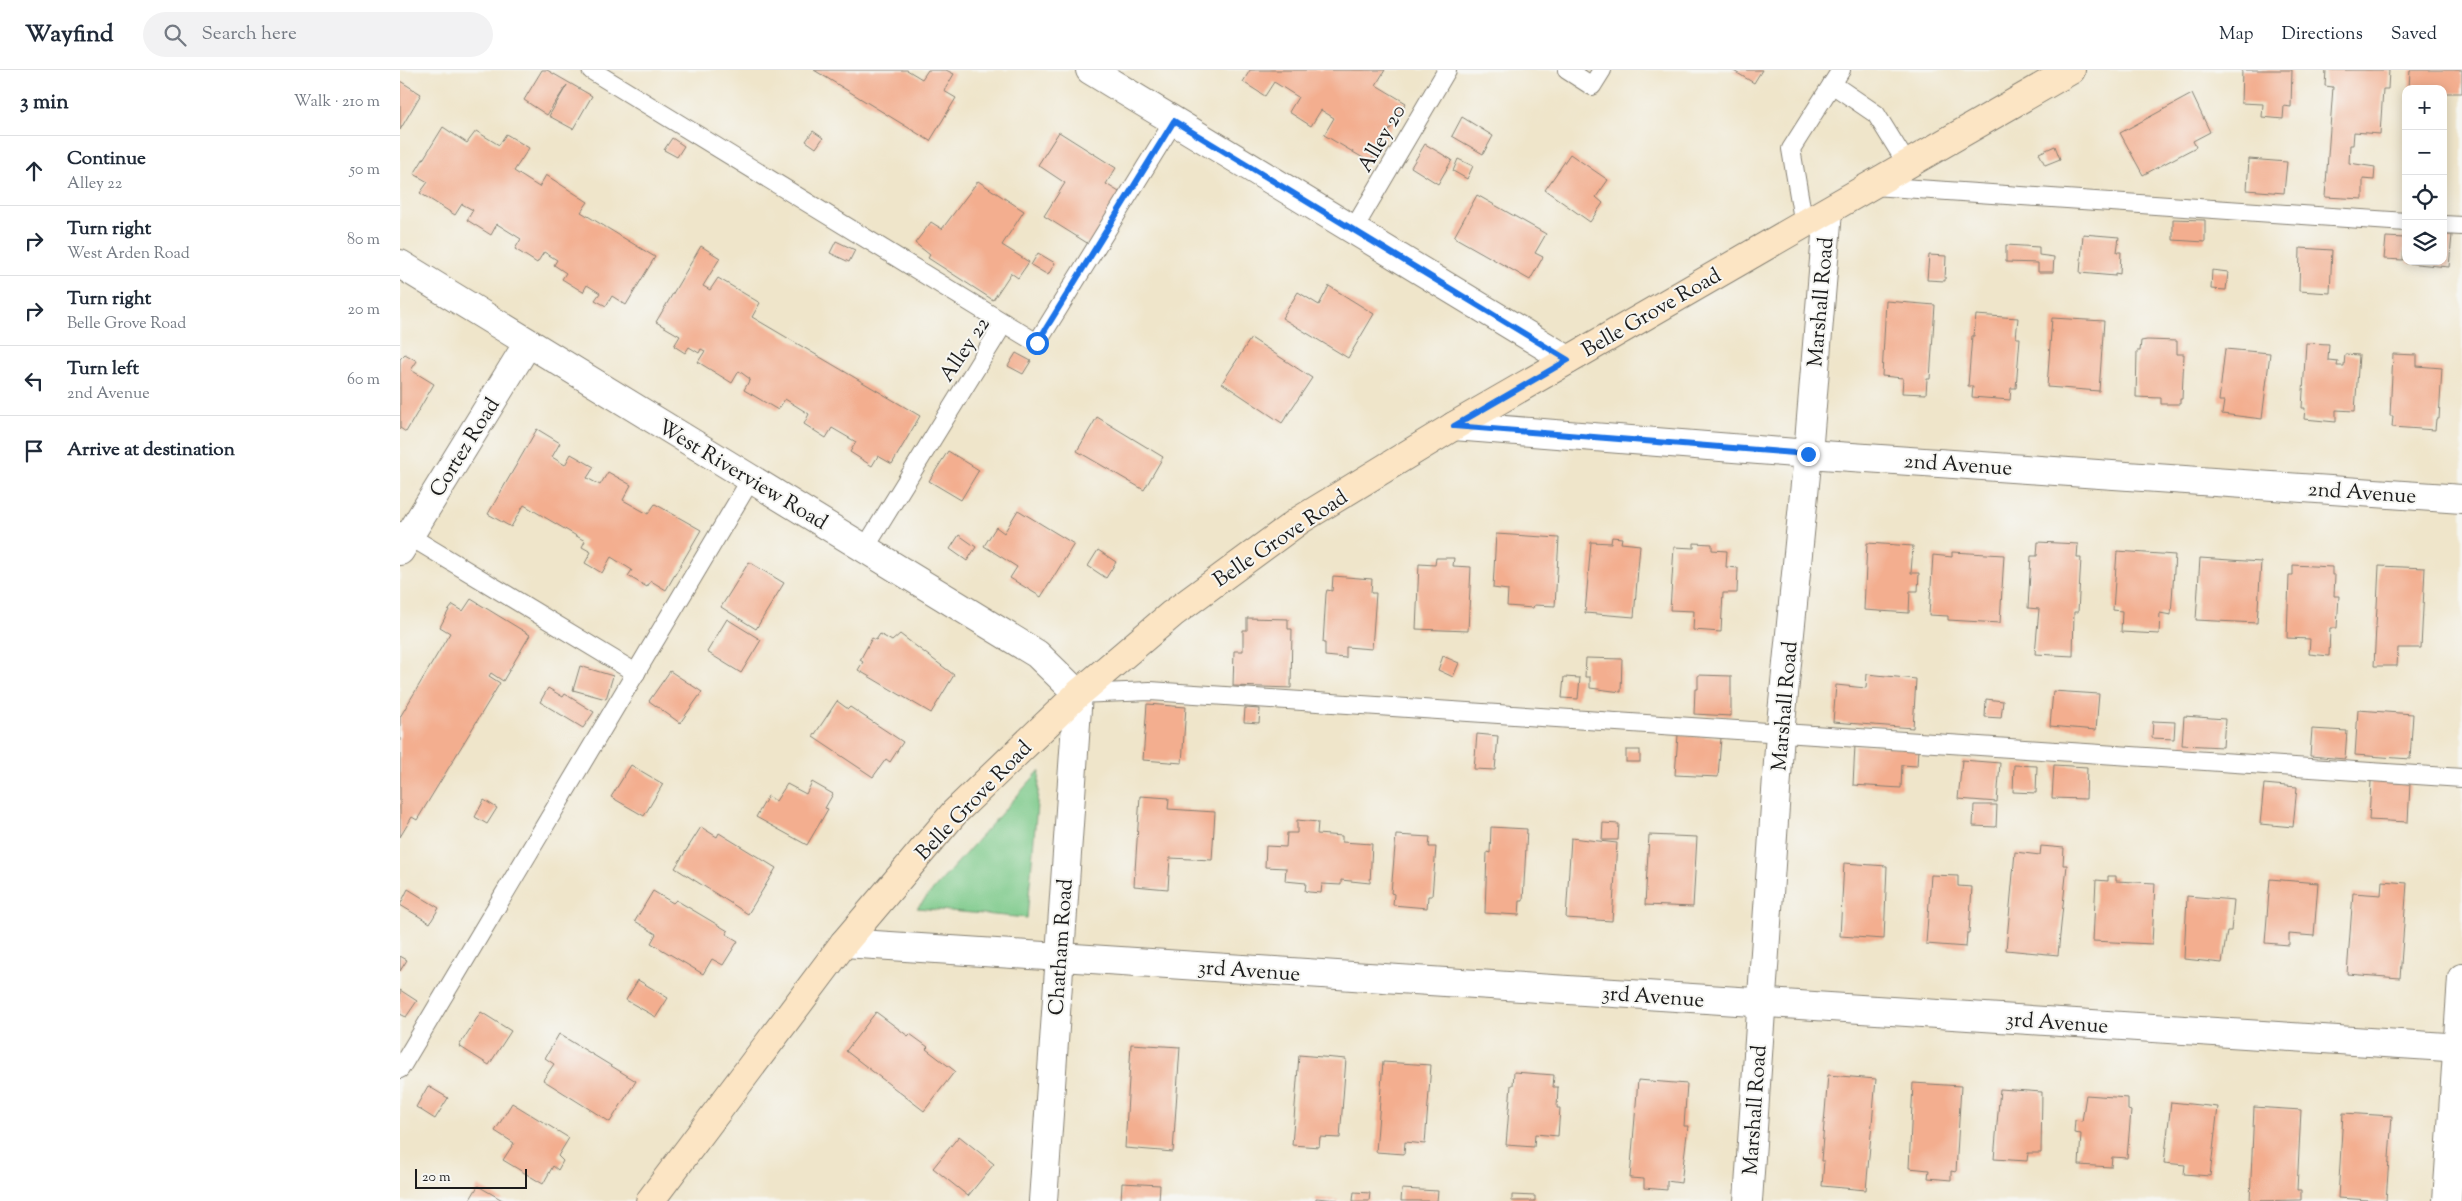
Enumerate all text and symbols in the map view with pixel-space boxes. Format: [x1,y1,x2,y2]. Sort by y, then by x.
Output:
search box [143,12,493,57]
text: Wayfind [25,18,113,52]
icon: search [161,21,189,49]
text: Search here [201,21,297,48]
text: Map [2219,22,2254,48]
text: Directions [2282,22,2363,48]
text: Saved [2391,22,2437,48]
map controls [2402,85,2447,265]
button: + [2402,85,2447,130]
text: 3 min [20,88,69,118]
text: Walk · 210 m [294,91,380,114]
street label: Alley 20 [1351,99,1414,179]
button: − [2402,130,2447,175]
text: Continue [67,146,146,173]
icon: ahead [20,157,48,185]
text: 50 m [349,159,380,182]
text: Alley 22 [67,173,122,196]
button: locate [2402,175,2447,220]
text: Turn right [67,216,151,243]
button: layers [2402,220,2447,265]
icon: right [20,227,48,255]
text: 80 m [347,229,380,252]
street label: Marshall Road [1801,236,1843,368]
text: West Arden Road [67,243,190,266]
street label: Belle Grove Road [1577,262,1727,366]
text: Turn right [67,286,151,313]
icon: right [20,297,48,325]
text: 20 m [347,299,380,322]
street label: Alley 22 [933,311,998,389]
text: Belle Grove Road [67,313,186,336]
route start [1026,332,1049,355]
text: Turn left [67,356,139,383]
icon: left [20,367,48,395]
text: 60 m [347,369,380,392]
text: 2nd Avenue [67,383,150,406]
street label: Cortez Road [423,392,508,504]
street label: West Riverview Road [651,413,833,539]
icon: arrive [20,437,48,465]
text: Arrive at destination [67,437,235,464]
route end [1797,443,1820,466]
street label: 2nd Avenue [1903,447,2013,485]
street label: 2nd Avenue [2307,475,2417,513]
street label: Belle Grove Road [1208,483,1354,596]
street label: Marshall Road [1765,640,1807,772]
street label: Belle Grove Road [909,735,1040,868]
street label: Chatham Road [1042,878,1082,1017]
street label: 3rd Avenue [1197,953,1301,991]
street label: 3rd Avenue [1601,979,1705,1017]
street label: 3rd Avenue [2005,1005,2109,1043]
street label: Marshall Road [1736,1044,1776,1176]
scale bar [415,1166,528,1189]
text: 20 m [422,1168,451,1188]

